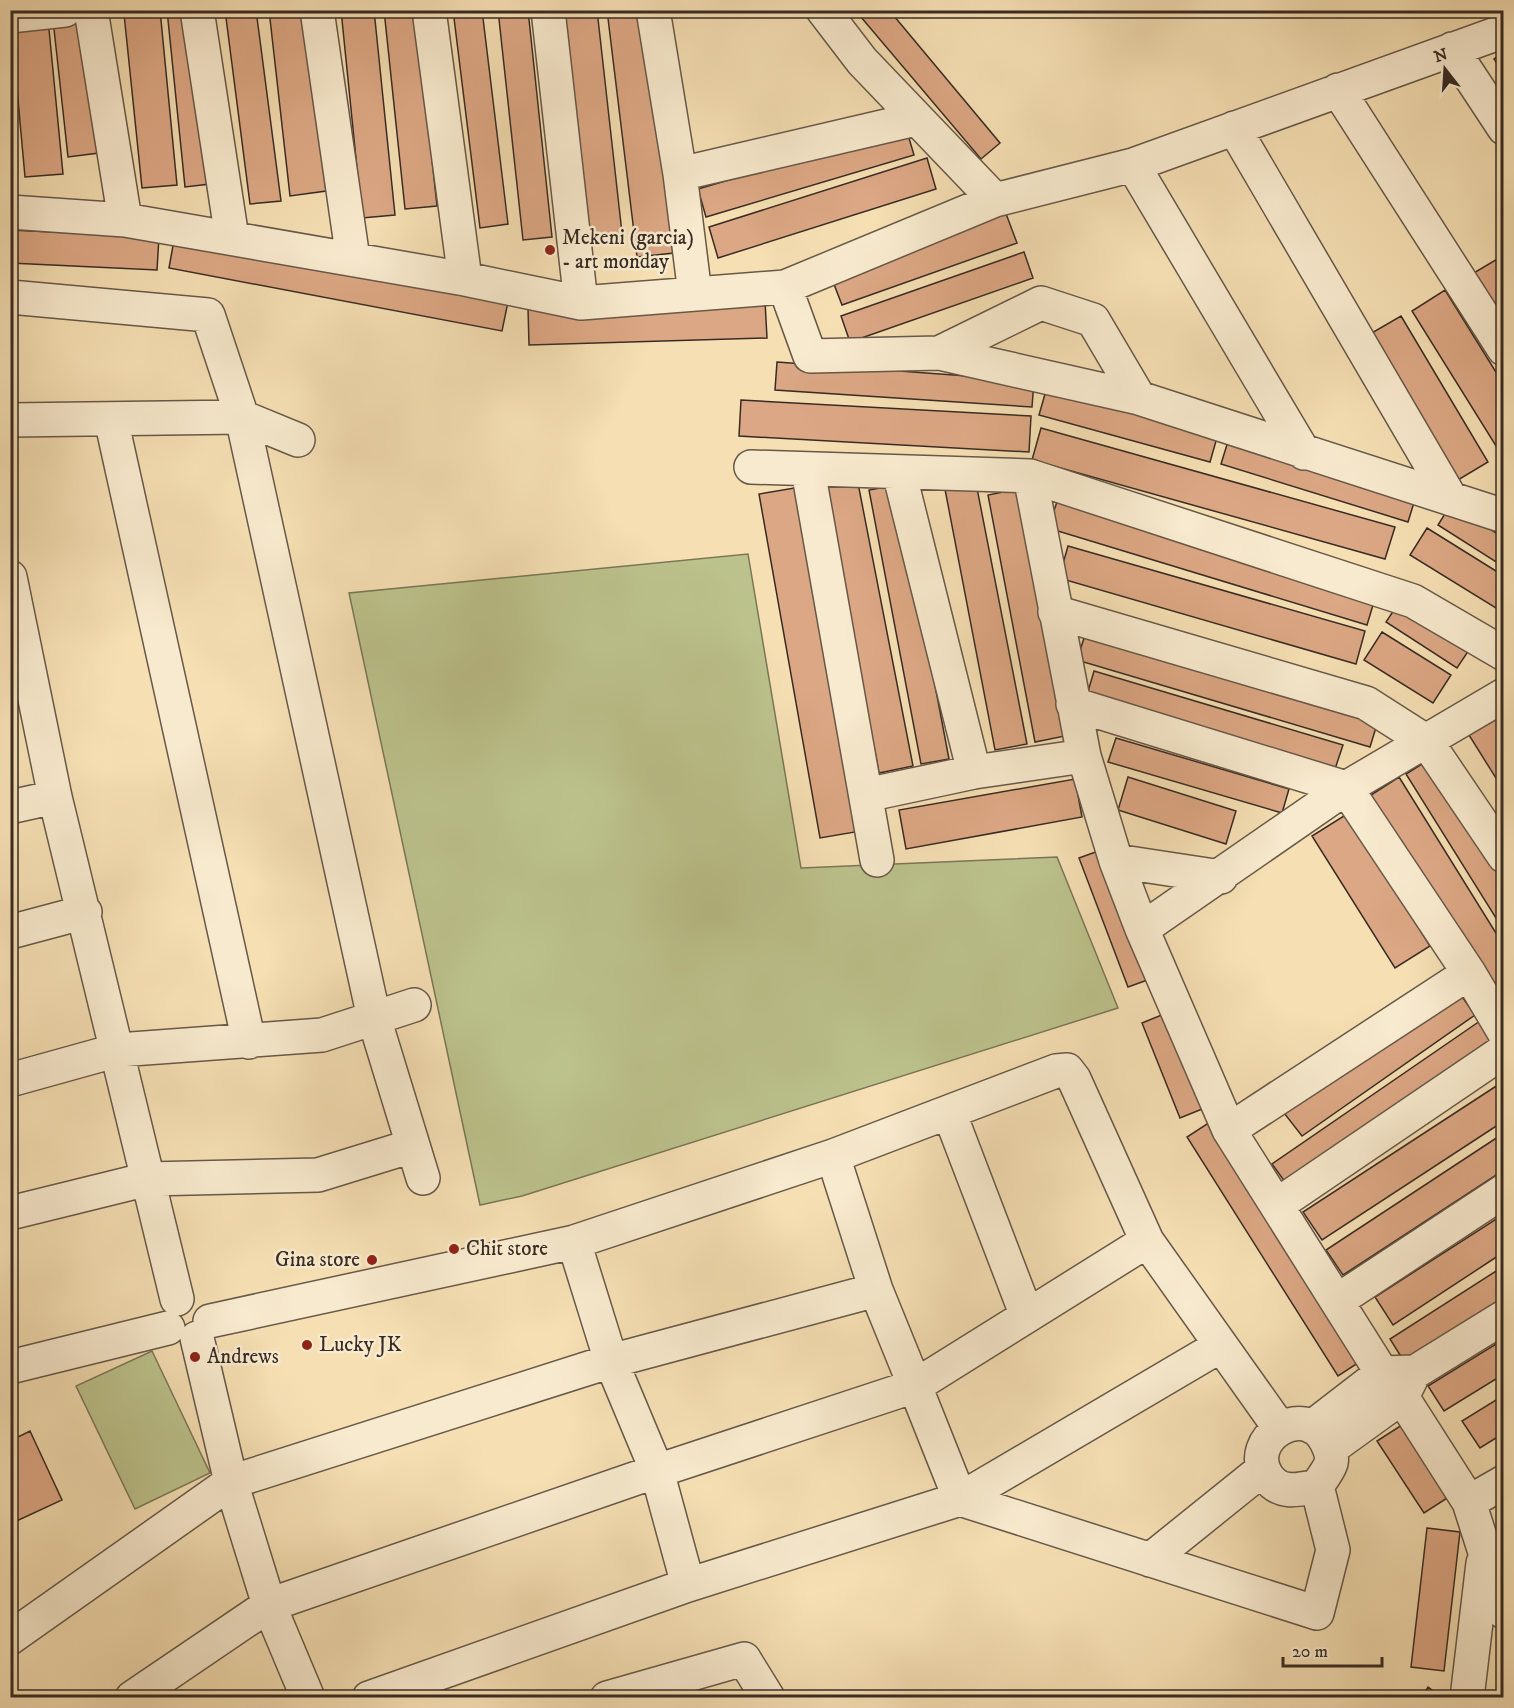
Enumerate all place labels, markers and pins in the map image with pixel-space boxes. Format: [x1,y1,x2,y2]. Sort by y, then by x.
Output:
place label: Mekeni (garcia) - art monday [562,225,694,275]
marker: Mekeni (garcia) - art monday [543,243,557,257]
place label: Chit store [466,1236,548,1262]
marker: Chit store [447,1242,461,1256]
place label: Gina store [275,1247,360,1273]
marker: Gina store [365,1253,379,1267]
place label: Lucky JK [319,1332,402,1358]
marker: Lucky JK [300,1338,314,1352]
place label: Andrews [207,1344,279,1370]
marker: Andrews [188,1350,202,1364]

